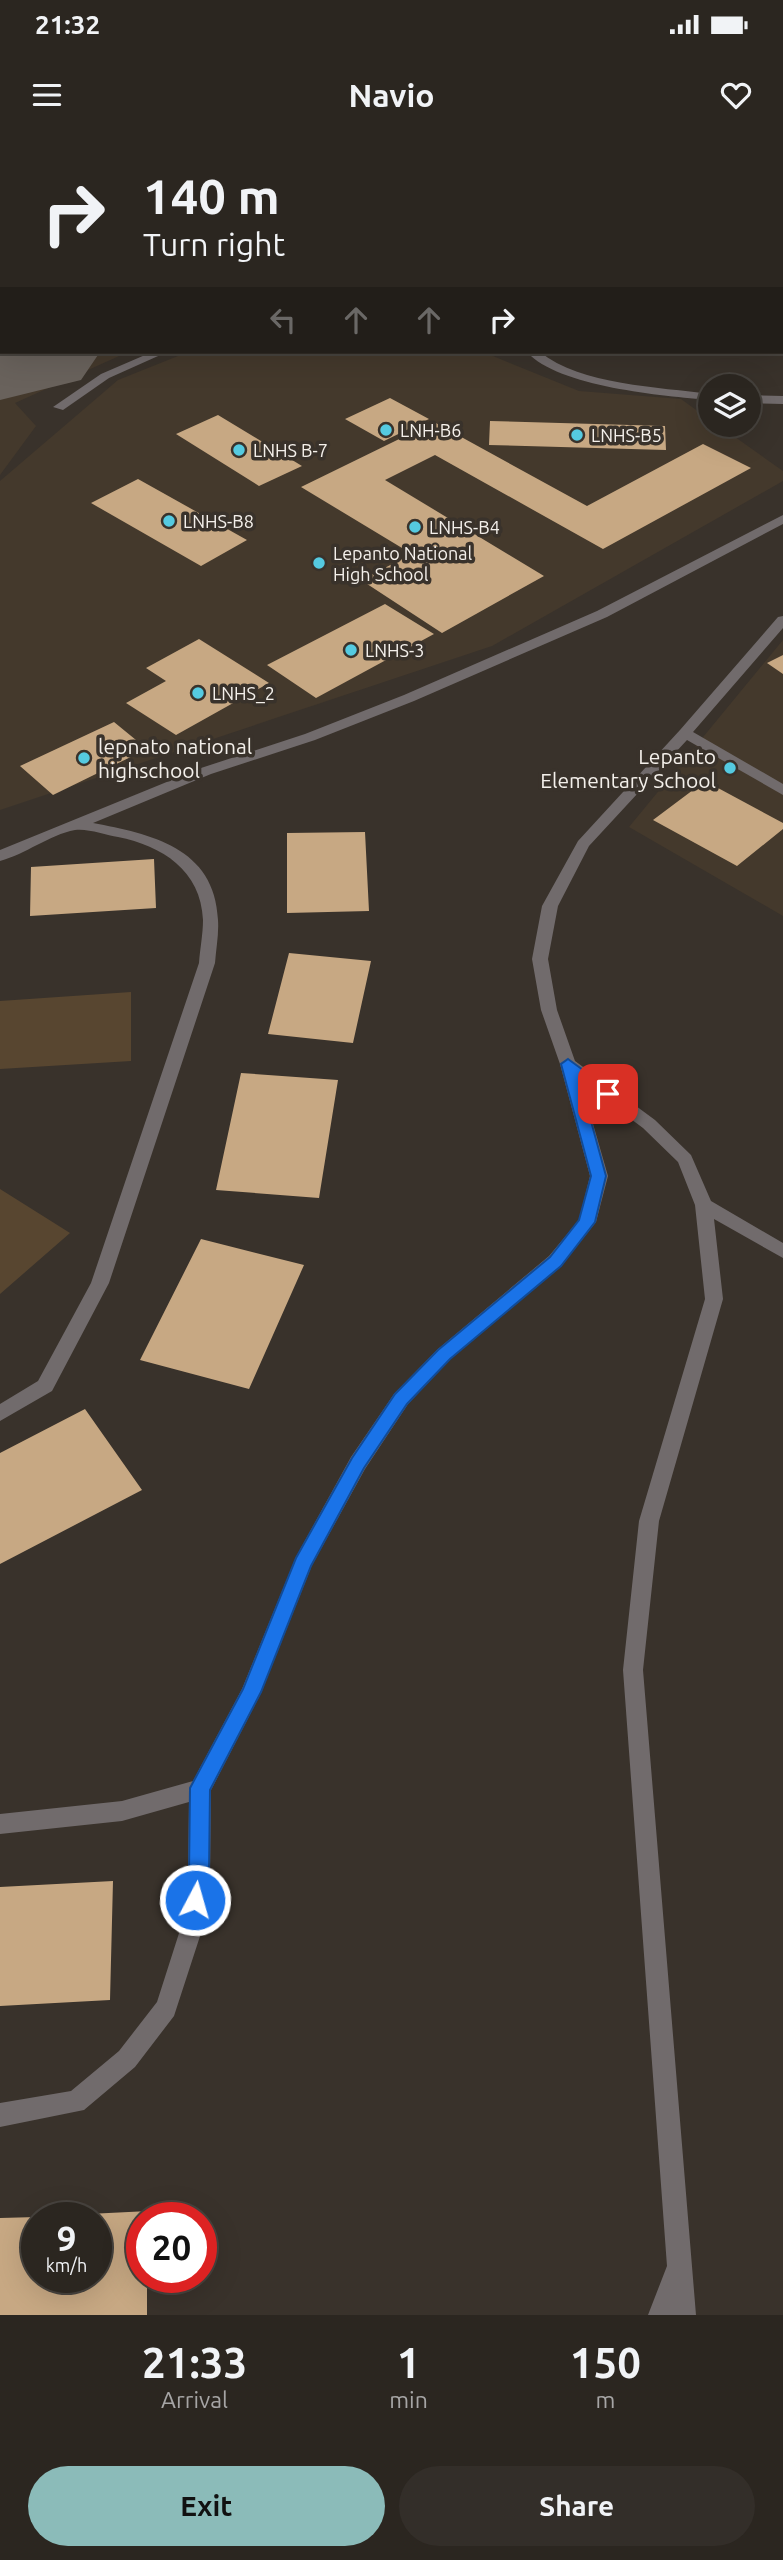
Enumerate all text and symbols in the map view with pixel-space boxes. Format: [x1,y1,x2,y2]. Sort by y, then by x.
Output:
text: 21:32 [35,10,100,39]
icon: menu [28,76,66,114]
icon: heart [717,76,755,114]
text: Navio [348,77,435,113]
icon: right [28,168,119,259]
text: 140 m [143,168,280,223]
text: Turn right [143,226,285,262]
icon: left [264,301,302,339]
icon: ahead [337,301,375,339]
icon: ahead [410,301,448,339]
icon: right [483,301,521,339]
map controls [698,374,761,437]
button: layers [698,374,761,437]
place label: LNH-B6 [400,420,461,440]
marker: LNH-B6 [378,422,394,438]
place label: LNHS-B5 [591,425,662,445]
marker: LNHS-B5 [569,427,585,443]
place label: LNHS B-7 [253,440,328,460]
marker: LNHS B-7 [231,442,247,458]
place label: LNHS-B8 [183,511,254,531]
marker: LNHS-B8 [161,513,177,529]
place label: LNHS-B4 [429,517,500,537]
marker: LNHS-B4 [407,519,423,535]
place label: Lepanto National High School [333,543,472,584]
marker: Lepanto National High School [311,555,327,571]
place label: LNHS-3 [365,640,424,660]
marker: LNHS-3 [343,642,359,658]
place label: LNHS_2 [212,683,275,704]
marker: LNHS_2 [190,685,206,701]
place label: lepnato national highschool [98,734,252,782]
place label: Lepanto Elementary School [540,744,716,792]
marker: lepnato national highschool [76,750,92,766]
marker: Lepanto Elementary School [722,760,738,776]
pin [578,1064,638,1124]
icon: arrive [589,1075,627,1113]
position arrow [158,1863,232,1937]
speed limit sign: 20 [126,2202,217,2293]
text: 9 [57,2218,76,2258]
text: km/h [46,2255,87,2275]
text: 21:33 [142,2339,247,2386]
text: 1 [397,2339,420,2386]
text: 150 [570,2339,641,2386]
text: Arrival [161,2387,228,2412]
text: min [389,2387,428,2412]
text: m [595,2387,615,2412]
button: Exit [28,2466,385,2546]
button: Share [399,2466,755,2546]

